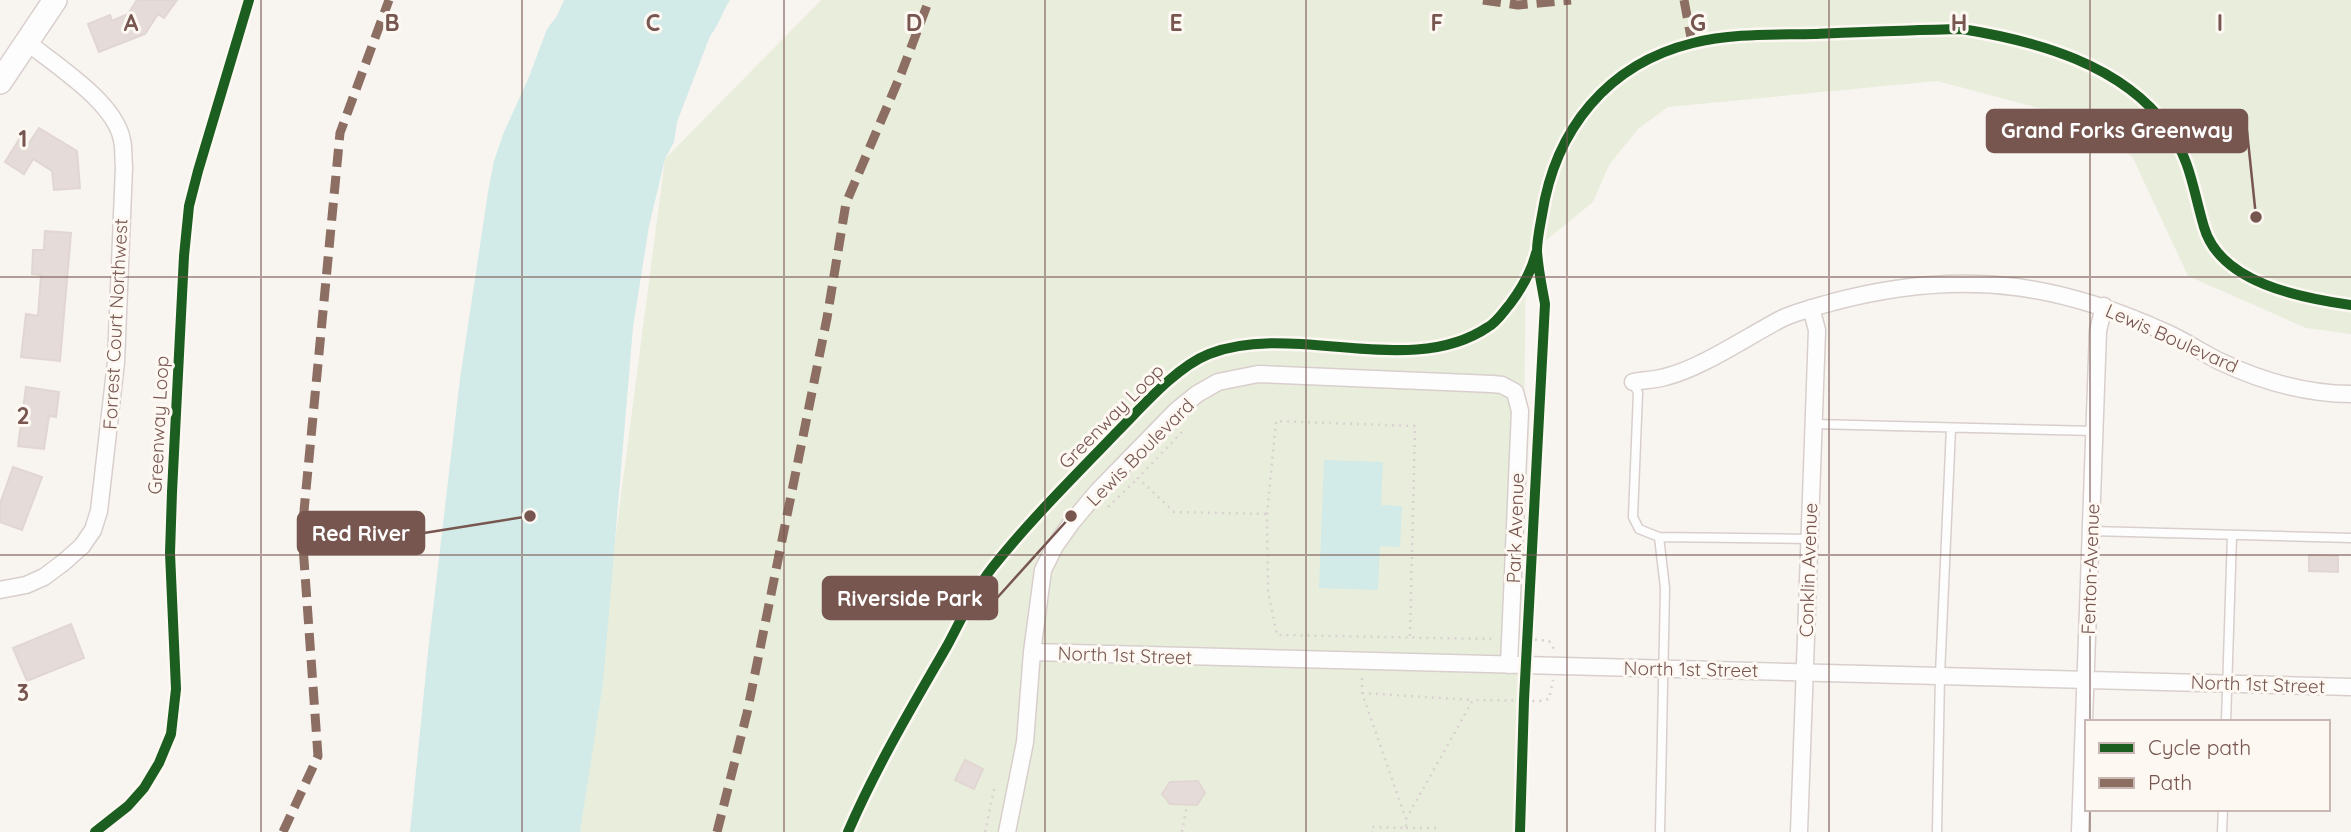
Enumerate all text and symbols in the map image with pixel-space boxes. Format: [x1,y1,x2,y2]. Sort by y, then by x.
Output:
text: A [124,8,139,37]
text: B [384,8,400,37]
text: C [646,8,660,37]
text: D [906,8,922,37]
text: E [1169,8,1183,37]
text: F [1431,8,1443,37]
text: G [1690,8,1706,37]
text: H [1951,8,1967,37]
text: I [2217,8,2223,37]
callout: Grand Forks Greenway [1987,110,2247,152]
text: Grand Forks Greenway [2001,117,2233,143]
text: 1 [19,124,27,153]
street label: Forrest Court Northwest [97,218,133,430]
street label: Lewis Boulevard [2102,298,2242,378]
street label: Greenway Loop [142,355,174,495]
street label: Greenway Loop [1053,358,1169,474]
street label: Lewis Boulevard [1081,393,1199,511]
text: 2 [16,401,30,430]
street label: Park Avenue [1501,472,1529,584]
street label: Conklin Avenue [1794,502,1822,638]
street label: Fenton Avenue [2076,503,2104,635]
callout: Red River [298,512,424,554]
text: Red River [312,520,410,546]
callout: Riverside Park [823,577,997,619]
text: Riverside Park [837,585,983,611]
street label: North 1st Street [1057,641,1193,669]
street label: North 1st Street [1624,656,1758,682]
street label: North 1st Street [2190,670,2326,698]
text: 3 [17,678,29,707]
legend [2085,720,2330,811]
text: Cycle path [2148,734,2251,760]
text: Path [2148,769,2192,795]

